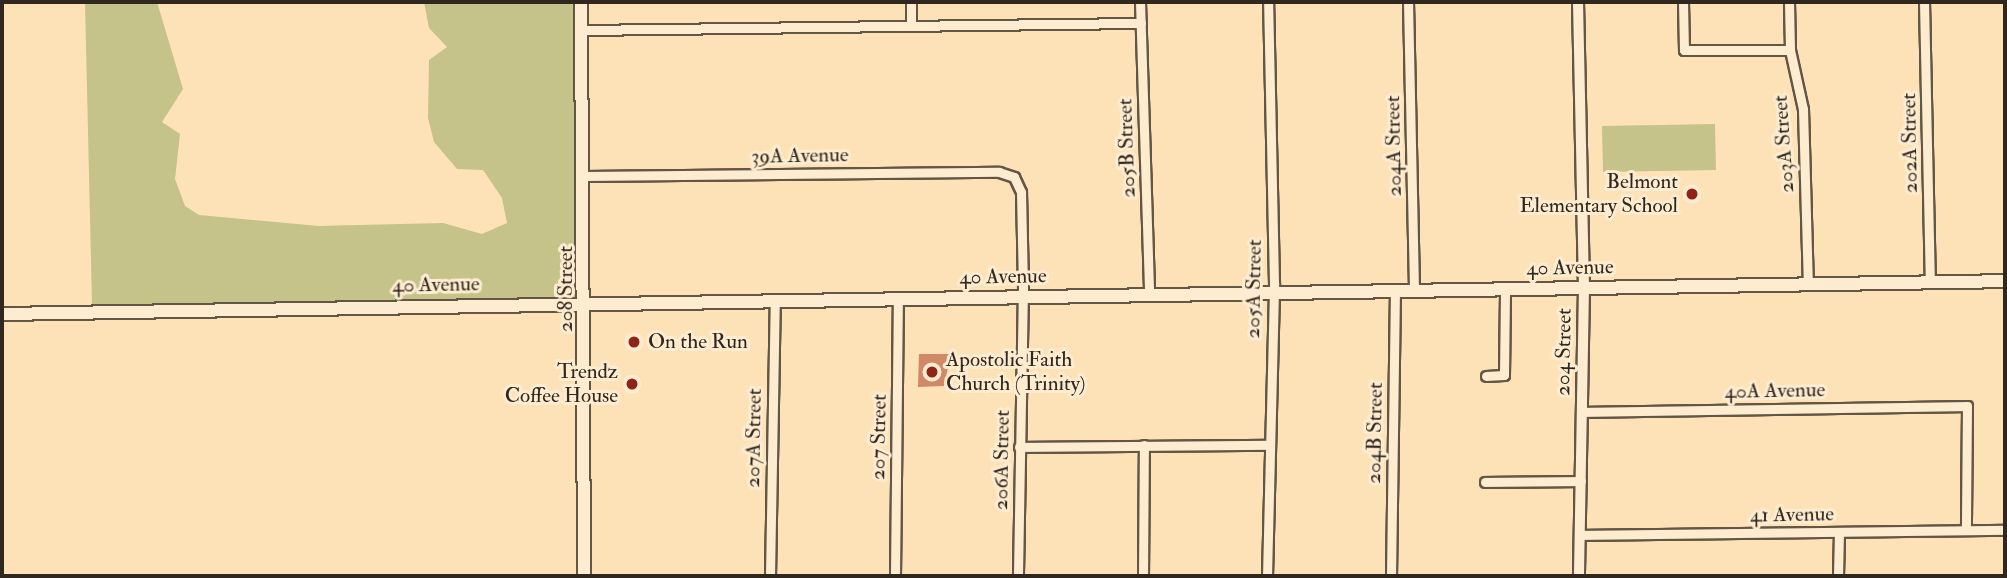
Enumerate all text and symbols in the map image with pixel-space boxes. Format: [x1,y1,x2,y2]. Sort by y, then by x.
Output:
street label: 202A Street [1897,93,1923,193]
street label: 203A Street [1768,94,1800,194]
street label: 204A Street [1381,95,1407,197]
street label: 205B Street [1113,98,1141,198]
street label: 39A Avenue [751,143,849,169]
place label: Belmont Elementary School [1520,169,1678,219]
marker: Belmont Elementary School [1684,186,1700,202]
street label: 205A Street [1241,239,1267,339]
street label: 208 Street [553,246,579,332]
street label: 40 Avenue [1526,255,1614,281]
street label: 40 Avenue [959,264,1047,290]
street label: 40 Avenue [392,272,480,298]
street label: 204 Street [1551,308,1577,396]
place label: On the Run [648,329,748,355]
marker: On the Run [626,334,642,350]
place label: Apostolic Faith Church (Trinity) [946,347,1086,397]
place label: Trendz Coffee House [505,359,618,409]
marker: Apostolic Faith Church (Trinity) [924,364,940,380]
marker: Trendz Coffee House [624,376,640,392]
street label: 40A Avenue [1724,378,1826,404]
street label: 204B Street [1362,382,1388,484]
street label: 207A Street [741,388,767,488]
street label: 207 Street [866,394,892,480]
street label: 206A Street [989,410,1015,510]
street label: 41 Avenue [1750,502,1834,528]

